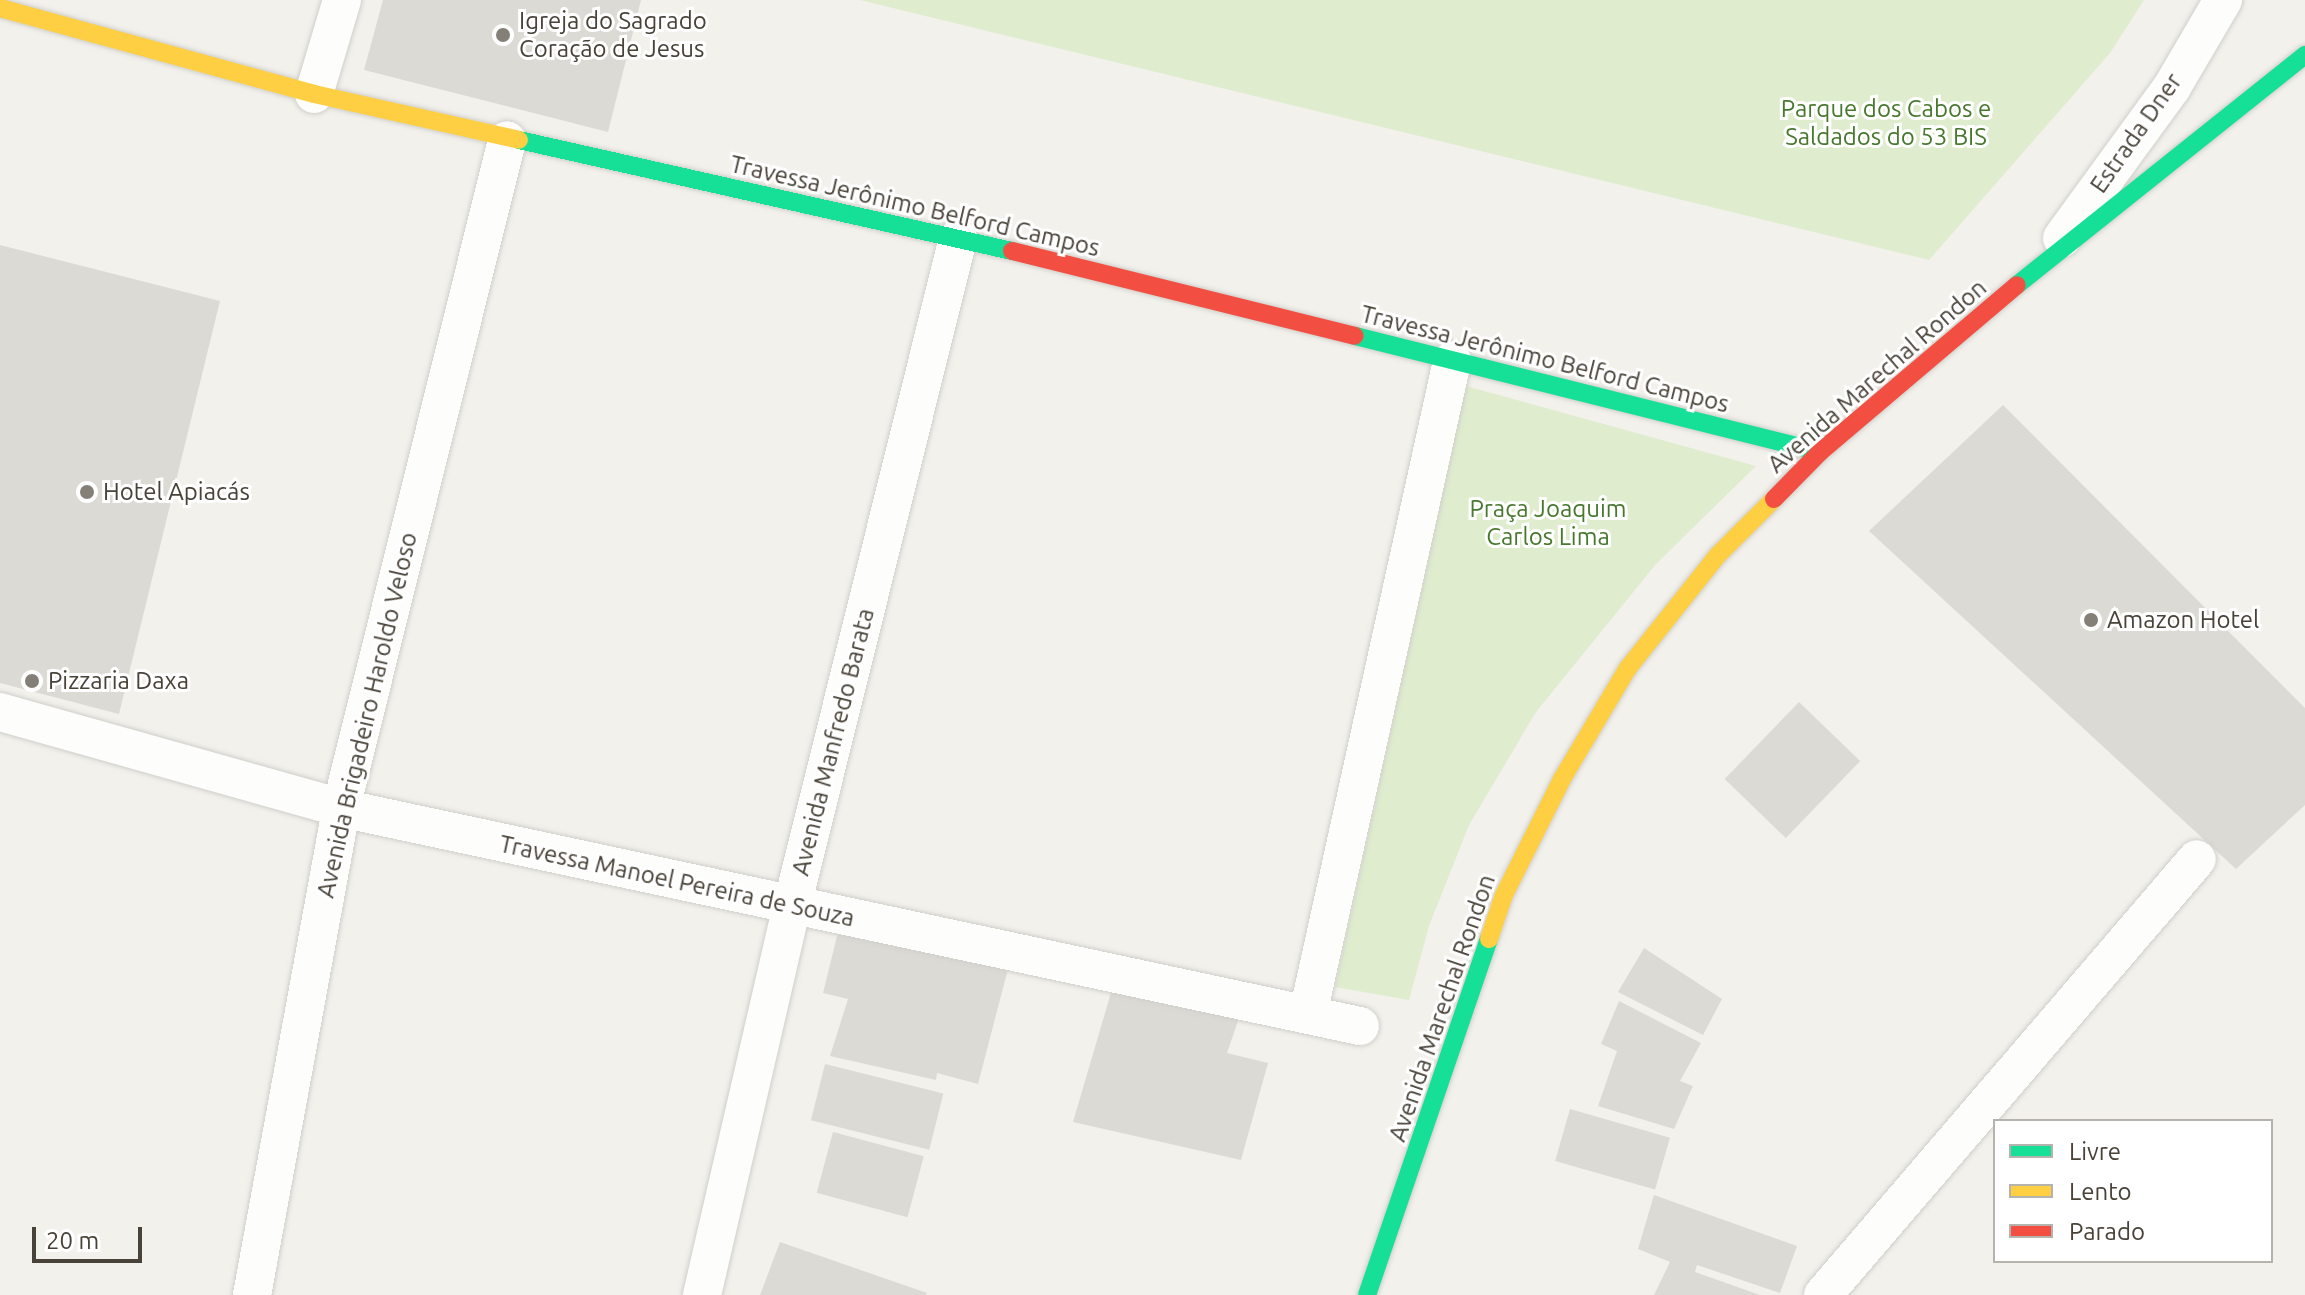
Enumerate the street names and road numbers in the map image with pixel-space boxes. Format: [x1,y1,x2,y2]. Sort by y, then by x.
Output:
street label: Estrada Dner [2084,68,2188,198]
street label: Travessa Jerônimo Belford Campos [727,149,1103,263]
street label: Avenida Marechal Rondon [1762,273,1992,479]
street label: Travessa Jerônimo Belford Campos [1358,299,1732,419]
street label: Avenida Brigadeiro Haroldo Veloso [311,530,423,900]
street label: Avenida Manfredo Barata [786,605,880,879]
street label: Travessa Manoel Pereira de Souza [497,829,857,933]
street label: Avenida Marechal Rondon [1383,871,1501,1145]

